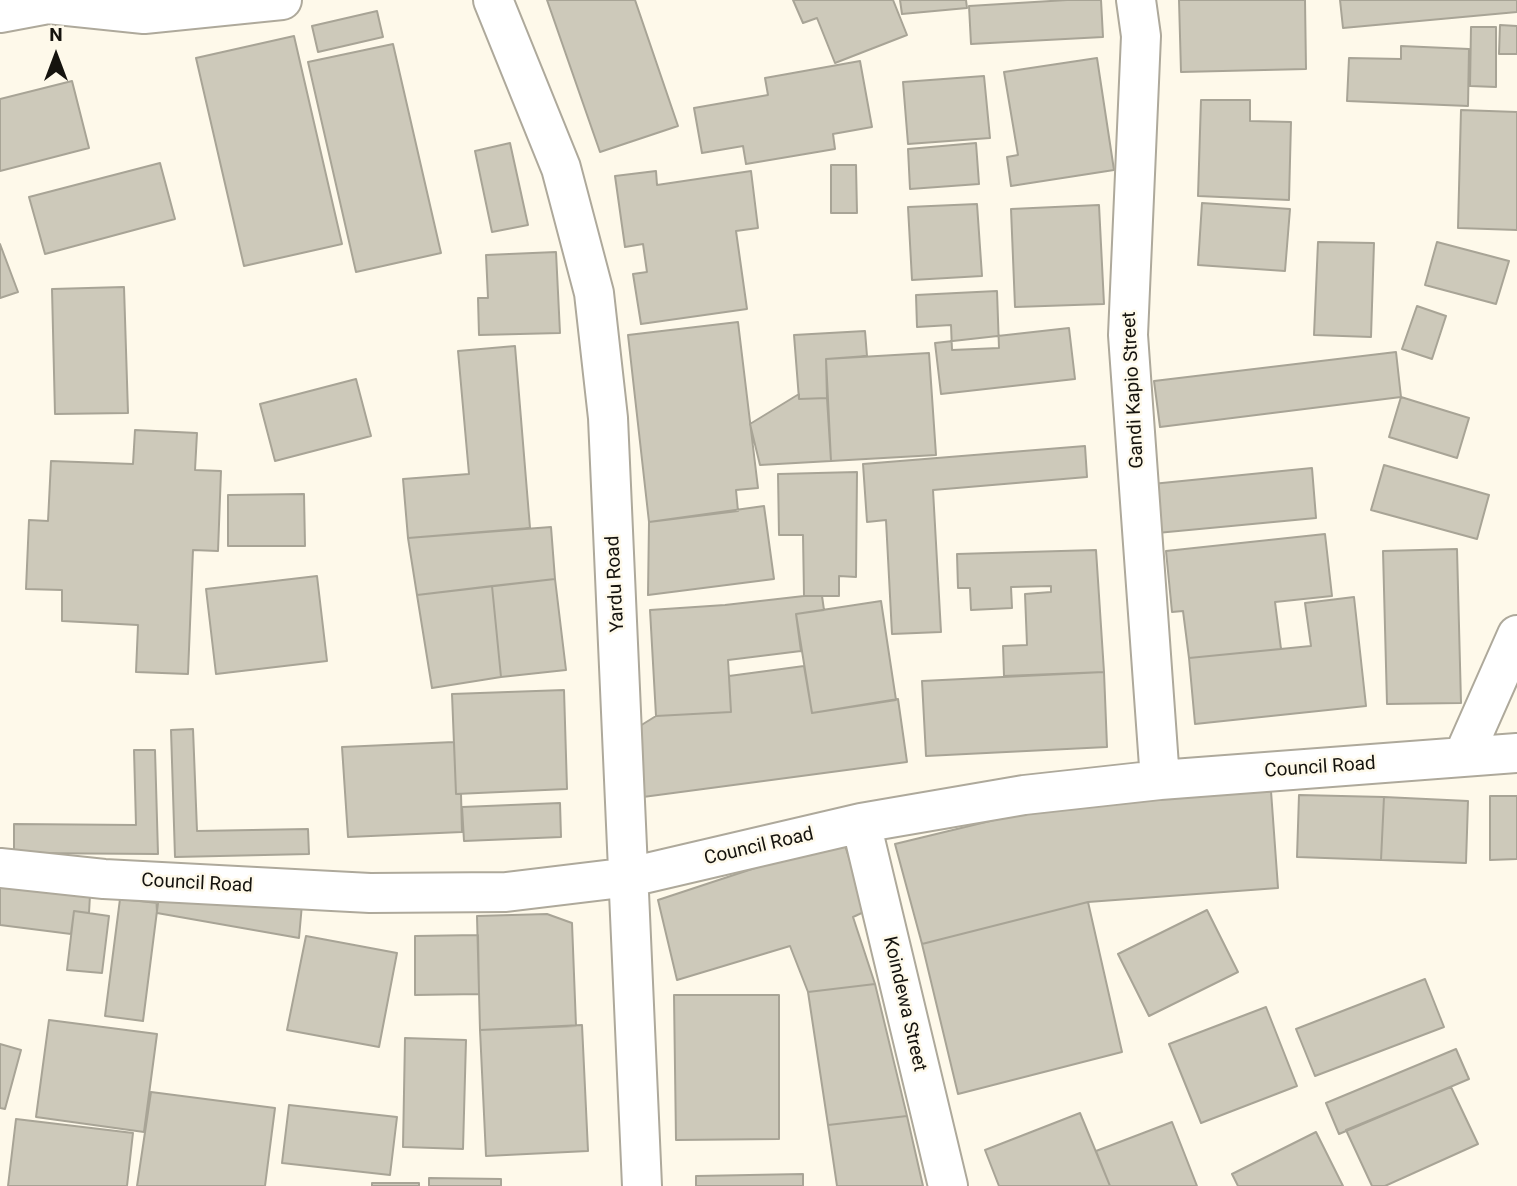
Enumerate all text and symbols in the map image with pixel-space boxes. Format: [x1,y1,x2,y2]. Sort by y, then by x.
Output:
north arrow [21,21,91,91]
text: N [49,23,63,46]
street label: Gandi Kapio Street [1119,311,1149,469]
street label: Yardu Road [602,535,630,633]
street label: Council Road [1264,753,1376,783]
street label: Council Road [702,823,816,871]
street label: Council Road [141,870,253,898]
street label: Koindewa Street [877,934,931,1074]

